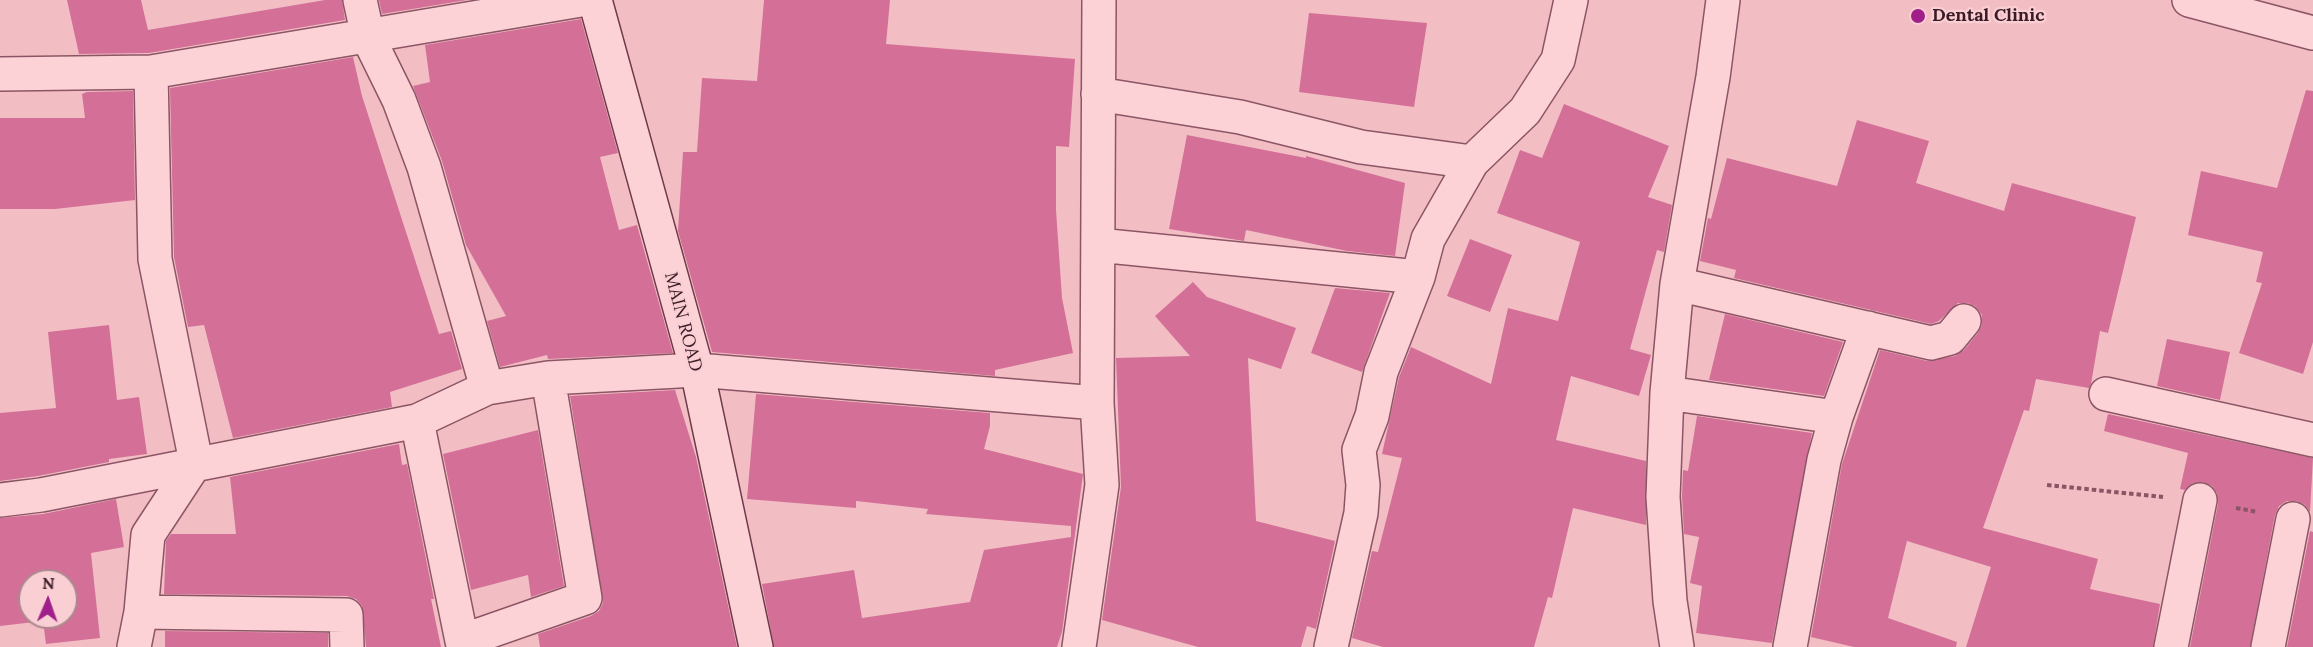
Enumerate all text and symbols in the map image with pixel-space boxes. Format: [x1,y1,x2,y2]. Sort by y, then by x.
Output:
place label: Dental Clinic [1932,5,2045,27]
marker: Dental Clinic [1909,7,1927,25]
street label: MAIN ROAD [659,270,707,374]
north arrow [18,569,78,629]
text: N [42,573,55,593]

